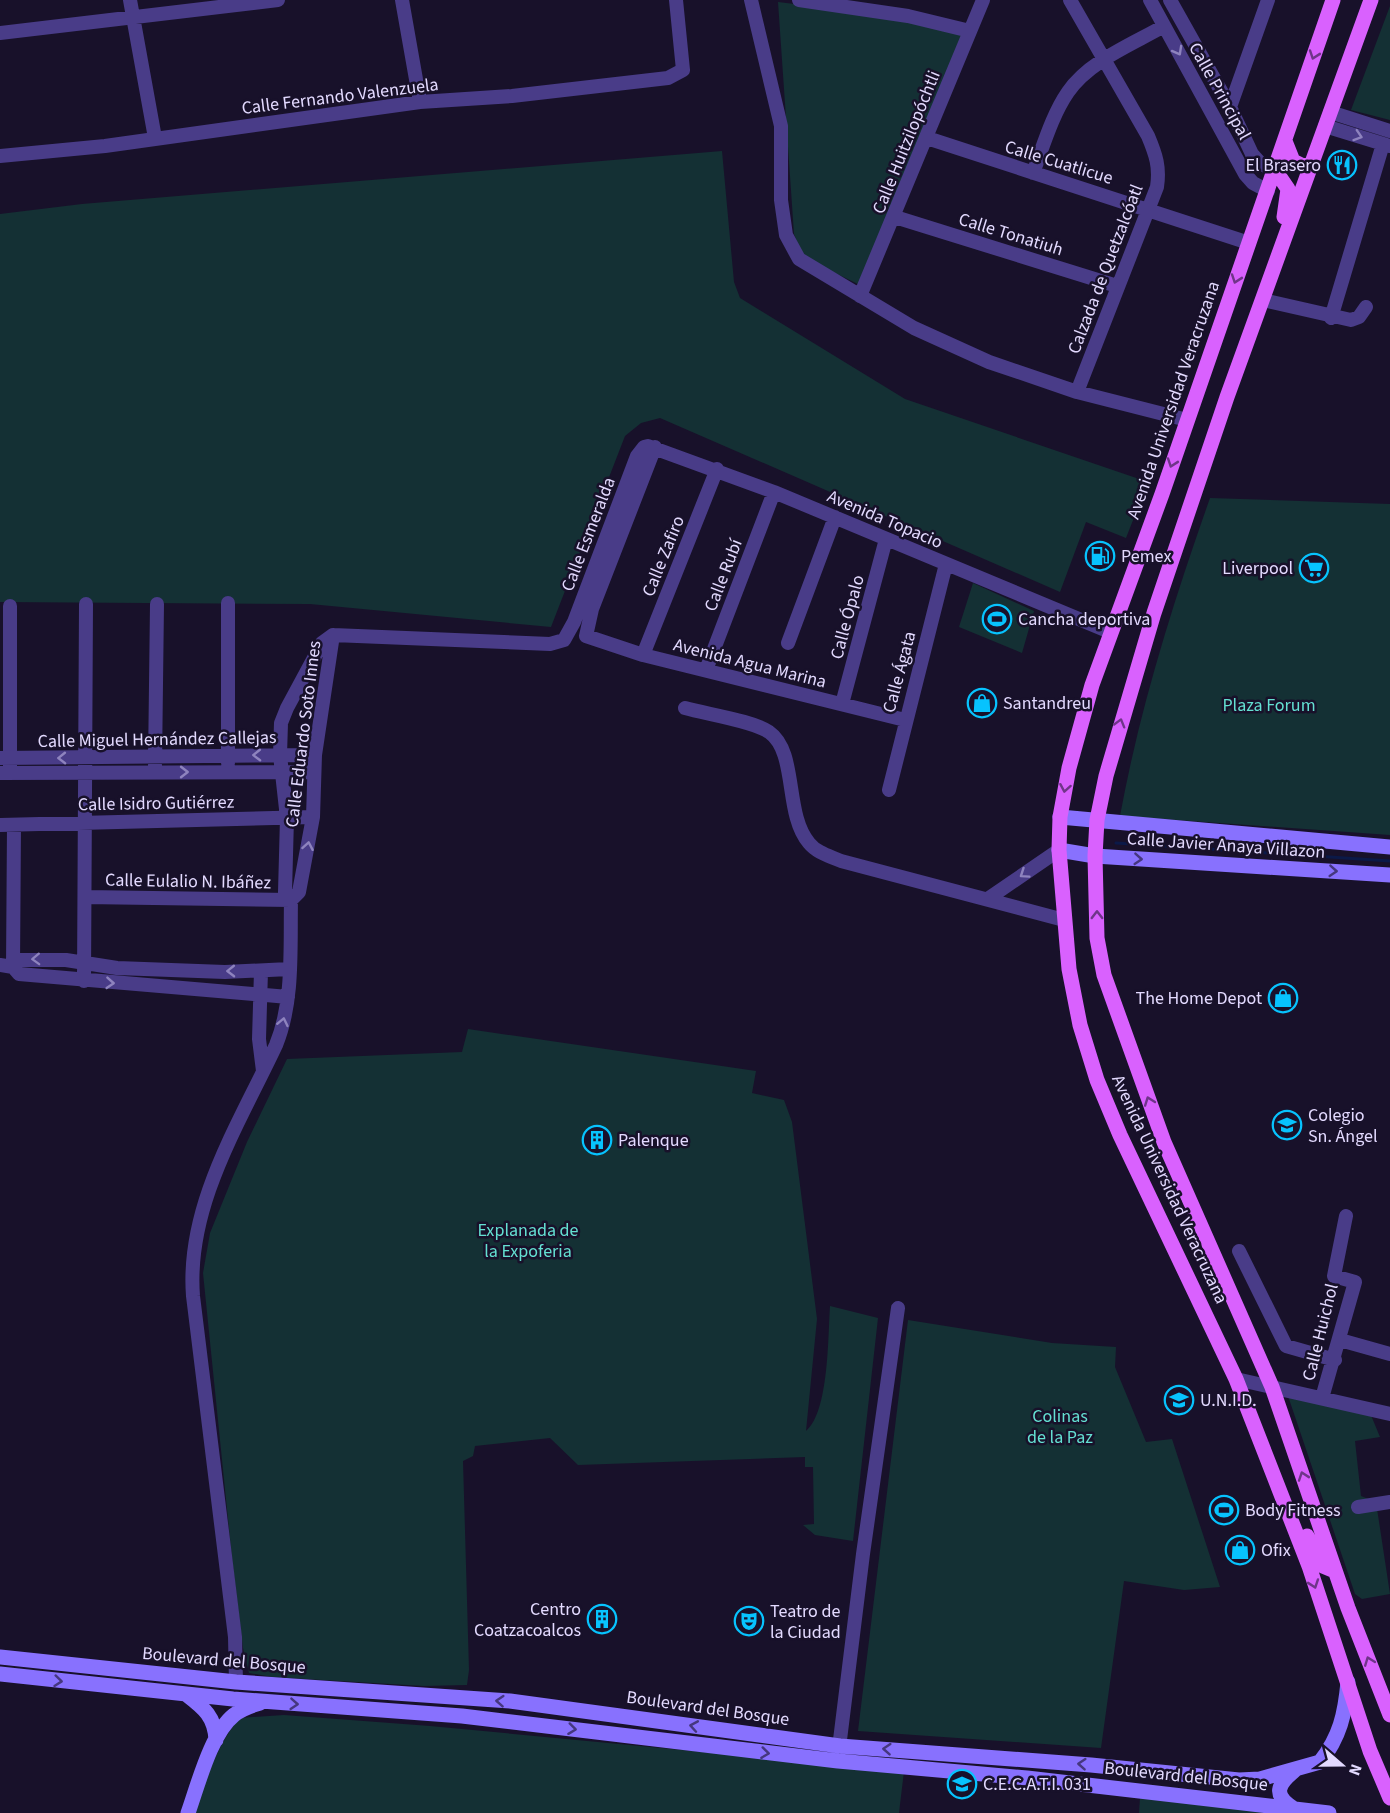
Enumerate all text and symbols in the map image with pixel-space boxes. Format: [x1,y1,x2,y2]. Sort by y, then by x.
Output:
street label: Calle Principal [1182,38,1257,144]
one-way arrow [1171,45,1182,55]
one-way arrow [1309,49,1321,60]
street label: Calle Huitzilopóchtli [866,67,947,218]
street label: Calle Fernando Valenzuela [240,72,440,121]
one-way arrow [1352,129,1363,141]
street label: Calle Cuatlicue [1002,134,1116,191]
restaurant icon: El Brasero [1326,149,1358,181]
place label: El Brasero [1246,153,1321,178]
street label: Calzada de Quetzalcóatl [1062,181,1149,358]
street label: Calle Tonatiuh [956,207,1066,262]
one-way arrow [1230,273,1243,284]
street label: Avenida Universidad Veracruzana [1121,278,1226,522]
one-way arrow [1167,457,1179,468]
street label: Calle Esmeralda [555,473,622,595]
street label: Avenida Topacio [823,484,946,555]
street label: Calle Zafiro [636,512,691,600]
street label: Calle Rubí [698,535,749,615]
fuel station icon: Pemex [1084,540,1116,572]
place label: Pemex [1121,544,1171,569]
supermarket icon: Liverpool [1298,552,1330,584]
place label: Liverpool [1222,556,1293,581]
street label: Calle Ópalo [824,572,871,662]
sports icon: Cancha deportiva [981,603,1013,635]
place label: Cancha deportiva [1018,607,1150,632]
street label: Calle Ágata [877,629,922,716]
street label: Avenida Agua Marina [671,632,829,695]
street label: Calle Eduardo Soto Innes [280,639,327,829]
shop icon: Santandreu [966,687,998,719]
place label: Santandreu [1003,691,1091,716]
park label: Plaza Forum [1222,693,1316,718]
one-way arrow [1113,718,1125,729]
street label: Calle Miguel Hernández Callejas [37,725,277,754]
one-way arrow [252,749,261,761]
one-way arrow [57,751,66,764]
one-way arrow [180,766,189,778]
one-way arrow [1060,783,1072,792]
street label: Calle Isidro Gutiérrez [78,790,235,817]
street label: Calle Javier Anaya Villazon [1126,826,1326,865]
one-way arrow [301,841,313,850]
one-way arrow [1134,852,1143,865]
one-way arrow [1329,865,1338,878]
one-way arrow [1020,867,1031,878]
street label: Calle Eulalio N. Ibáñez [105,868,272,895]
one-way arrow [1091,910,1103,919]
one-way arrow [32,953,41,966]
one-way arrow [226,965,235,978]
one-way arrow [106,977,115,990]
shop icon: The Home Depot [1267,982,1299,1014]
place label: The Home Depot [1136,986,1262,1011]
one-way arrow [276,1017,289,1027]
street label: Avenida Universidad Veracruzana [1105,1071,1234,1308]
one-way arrow [1144,1096,1157,1107]
place label: Colegio Sn. Ángel [1308,1103,1378,1149]
school or university icon: Colegio Sn. Ángel [1271,1109,1303,1141]
building icon: Palenque [581,1124,613,1156]
place label: Palenque [618,1128,689,1153]
park label: Explanada de la Expoferia [477,1218,579,1264]
street label: Calle Huichol [1296,1281,1345,1383]
school or university icon: U.N.I.D. [1163,1384,1195,1416]
place label: U.N.I.D. [1200,1388,1257,1413]
park label: Colinas de la Paz [1027,1404,1093,1450]
one-way arrow [1297,1471,1310,1482]
sports icon: Body Fitness [1208,1494,1240,1526]
place label: Body Fitness [1245,1498,1341,1523]
shop icon: Ofix [1224,1534,1256,1566]
place label: Ofix [1261,1538,1291,1563]
one-way arrow [1307,1578,1319,1588]
place label: Centro Coatzacoalcos [474,1597,581,1643]
place label: Teatro de la Ciudad [770,1599,841,1645]
building icon: Centro Coatzacoalcos [586,1603,618,1635]
theatre icon: Teatro de la Ciudad [733,1605,765,1637]
street label: Boulevard del Bosque [141,1641,307,1680]
one-way arrow [1363,1656,1376,1667]
one-way arrow [54,1674,63,1687]
street label: Boulevard del Bosque [625,1685,791,1732]
one-way arrow [496,1695,505,1708]
one-way arrow [289,1697,299,1710]
one-way arrow [689,1721,698,1733]
one-way arrow [567,1722,576,1735]
north arrow [1312,1735,1372,1795]
one-way arrow [883,1743,892,1756]
one-way arrow [761,1746,770,1758]
street label: Boulevard del Bosque [1103,1755,1269,1798]
one-way arrow [1077,1758,1086,1771]
text: N [1343,1761,1367,1779]
school or university icon: C.E.C.A.T.I. 031 [946,1768,978,1800]
place label: C.E.C.A.T.I. 031 [983,1772,1091,1797]

